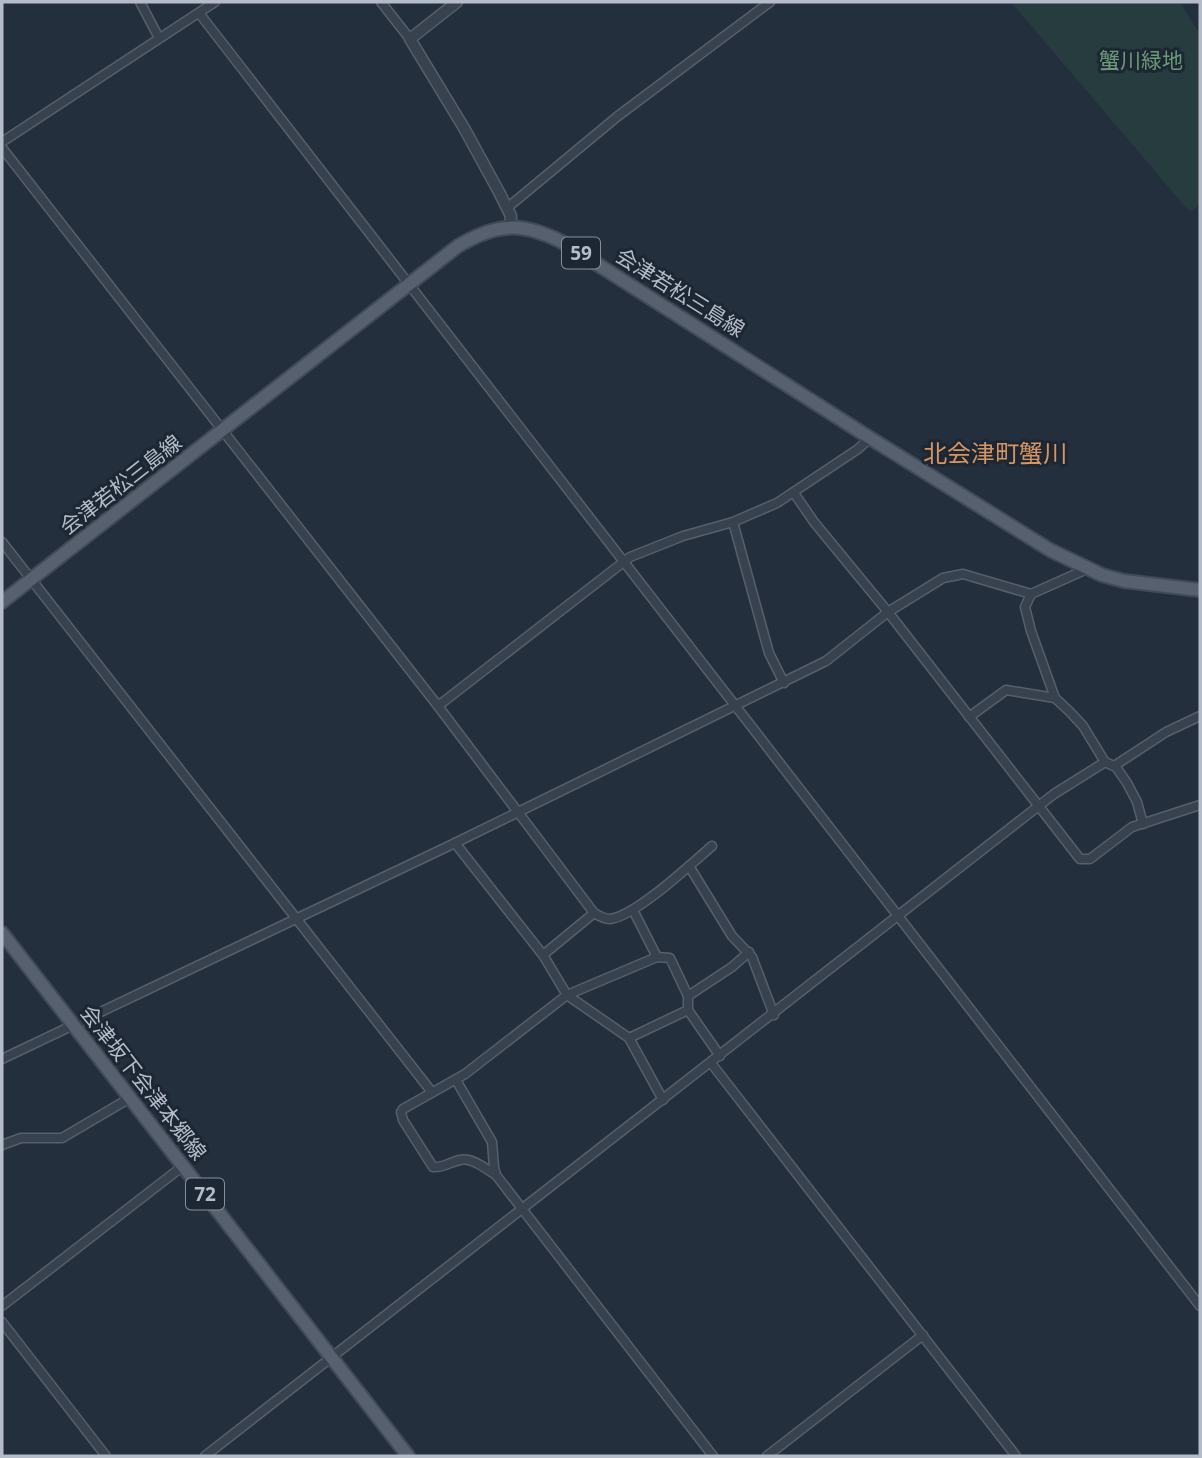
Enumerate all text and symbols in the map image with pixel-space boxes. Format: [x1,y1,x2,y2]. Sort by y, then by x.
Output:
park label: 蟹川緑地 [1099,46,1183,74]
road number: 59 [562,238,600,268]
street label: 会津若松三島線 [611,241,750,343]
street label: 会津若松三島線 [54,428,187,540]
district label: 北会津町蟹川 [923,436,1067,469]
street label: 会津坂下会津本郷線 [75,999,213,1165]
road number: 72 [186,1178,224,1210]

